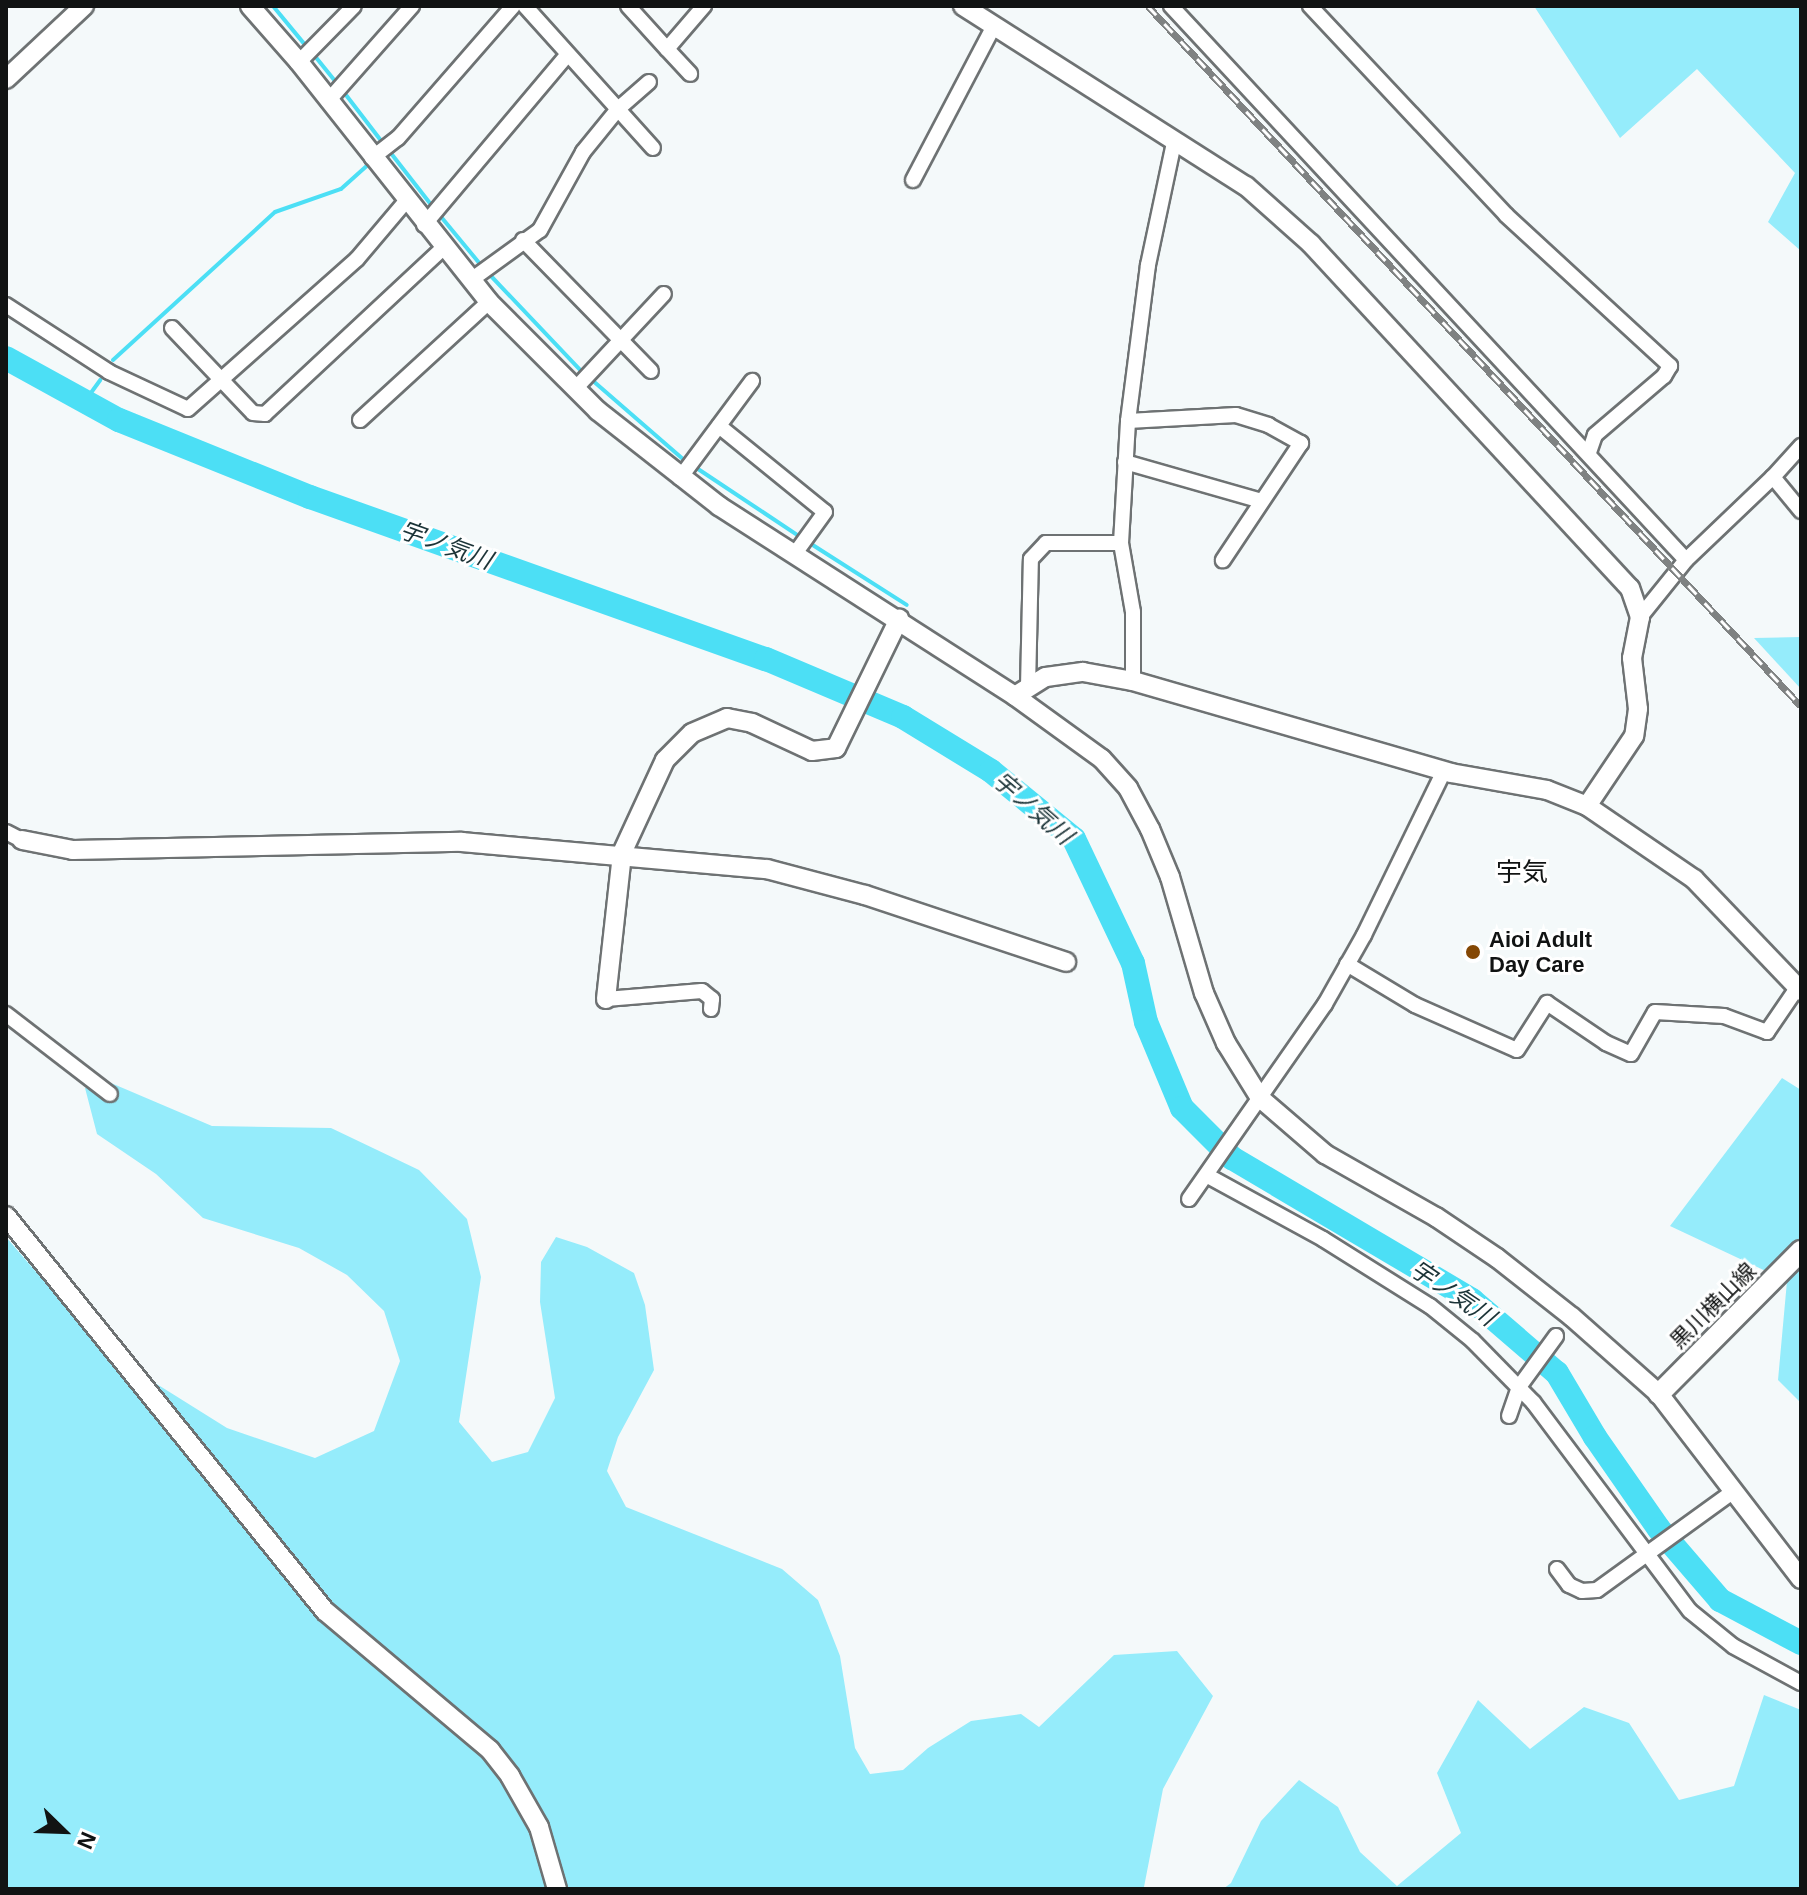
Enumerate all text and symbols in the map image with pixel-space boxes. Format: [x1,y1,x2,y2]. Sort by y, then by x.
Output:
water label: 宇ノ気川 [396,515,496,575]
water label: 宇ノ気川 [987,766,1079,850]
district label: 宇気 [1496,857,1548,889]
place label: Aioi Adult Day Care [1489,926,1593,978]
marker: Aioi Adult Day Care [1464,943,1482,961]
water label: 宇ノ気川 [1405,1254,1501,1332]
street label: 黒川横山線 [1665,1258,1761,1354]
north arrow [24,1791,104,1871]
text: N [72,1828,101,1853]

